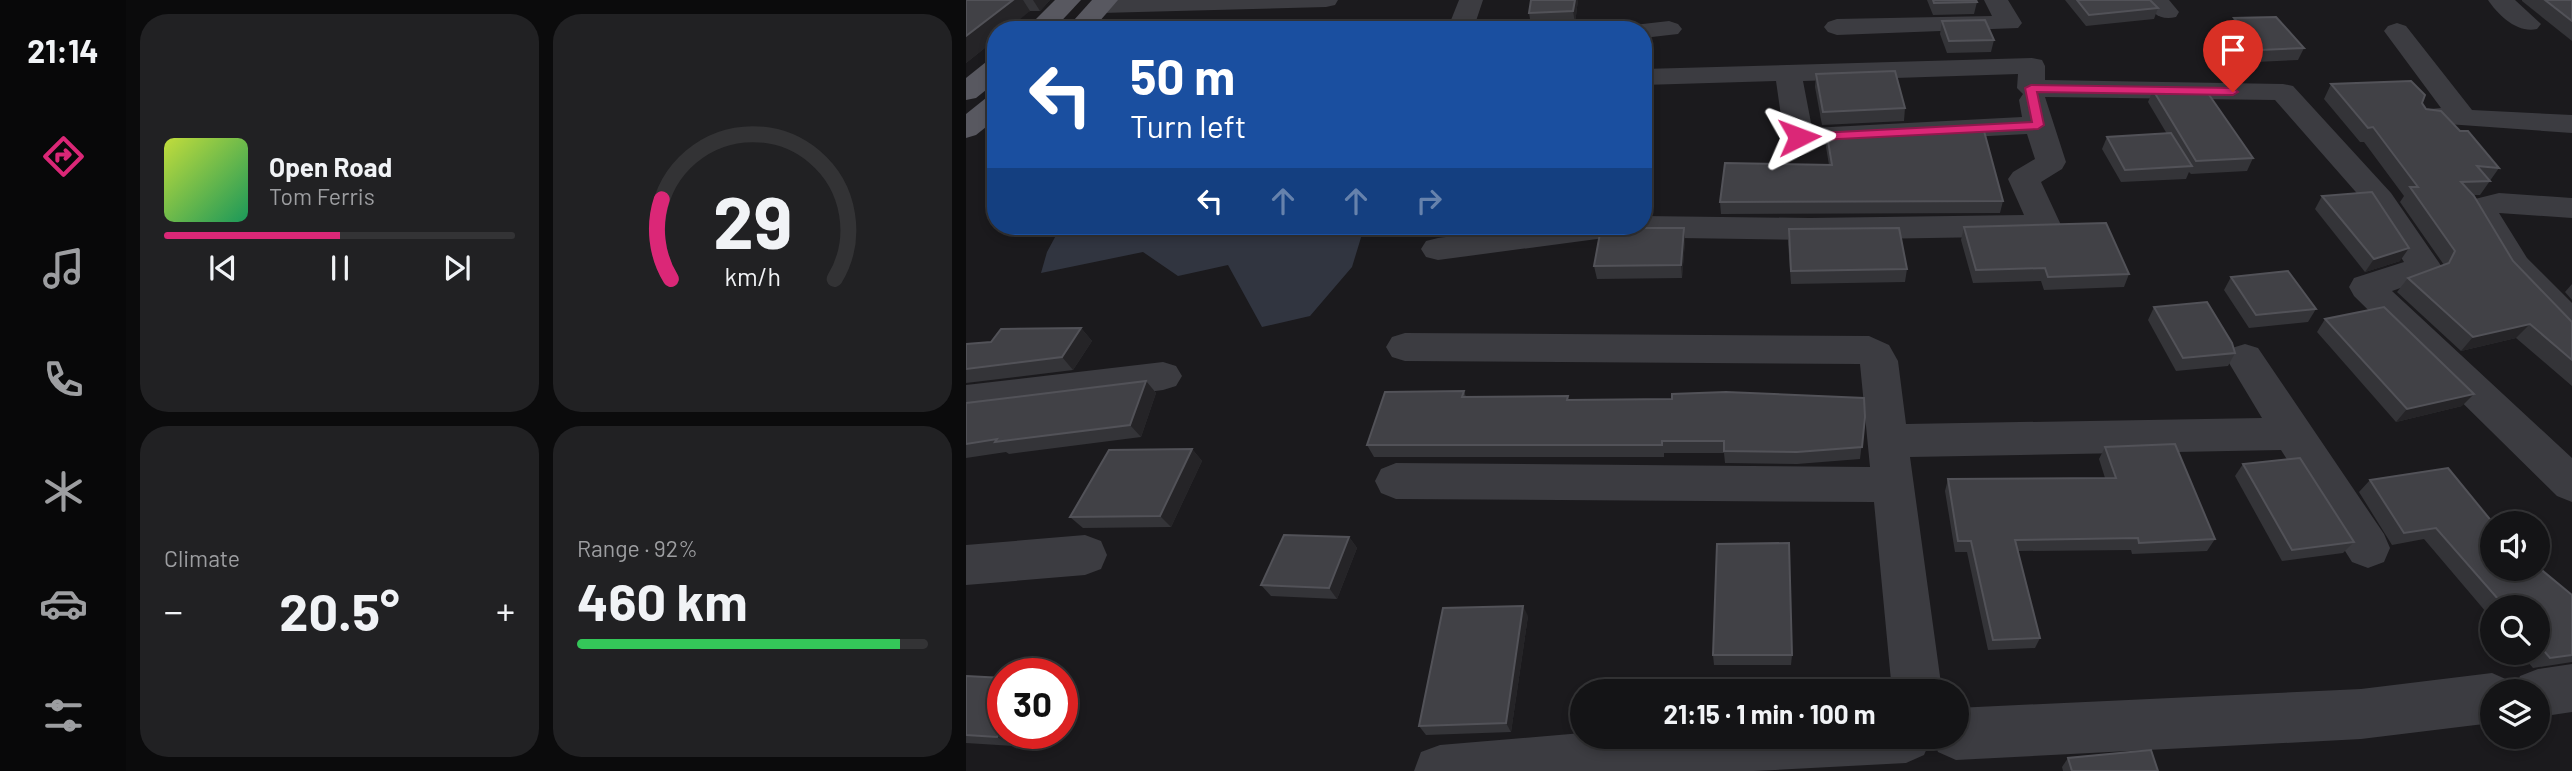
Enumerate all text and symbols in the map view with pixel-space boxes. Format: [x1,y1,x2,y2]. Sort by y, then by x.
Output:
pin [2203,20,2263,92]
text: 21:14 [27,31,99,69]
icon: arrive [2214,31,2252,69]
text: 50 m [1130,46,1235,105]
icon: left [1015,49,1106,140]
position arrow [1762,100,1836,174]
text: Turn left [1130,106,1247,144]
icon: directions [39,132,88,181]
text: Open Road [269,151,392,182]
text: 29 [713,176,792,264]
text: Tom Ferris [269,182,375,210]
icon: left [1191,182,1229,220]
icon: ahead [1264,182,1302,220]
icon: ahead [1337,182,1375,220]
icon: right [1410,182,1448,220]
icon: music [39,244,88,293]
icon: previous [204,249,242,287]
icon: pause [321,249,359,287]
icon: next [438,249,476,287]
text: km/h [724,261,781,291]
icon: phone [39,355,88,404]
icon: climate [39,467,88,516]
map controls [2480,511,2550,749]
button: sound [2480,511,2550,581]
text: Range · 92% [577,534,698,562]
text: Climate [164,544,240,572]
text: 460 km [577,569,748,631]
icon: car [39,579,88,628]
text: 20.5° [279,579,400,641]
text: − [164,587,183,633]
text: + [496,587,515,633]
button: search [2480,595,2550,665]
speed limit sign: 30 [987,658,1078,749]
button: layers [2480,679,2550,749]
icon: filters [39,691,88,740]
text: 21:15 · 1 min · 100 m [1663,698,1876,729]

